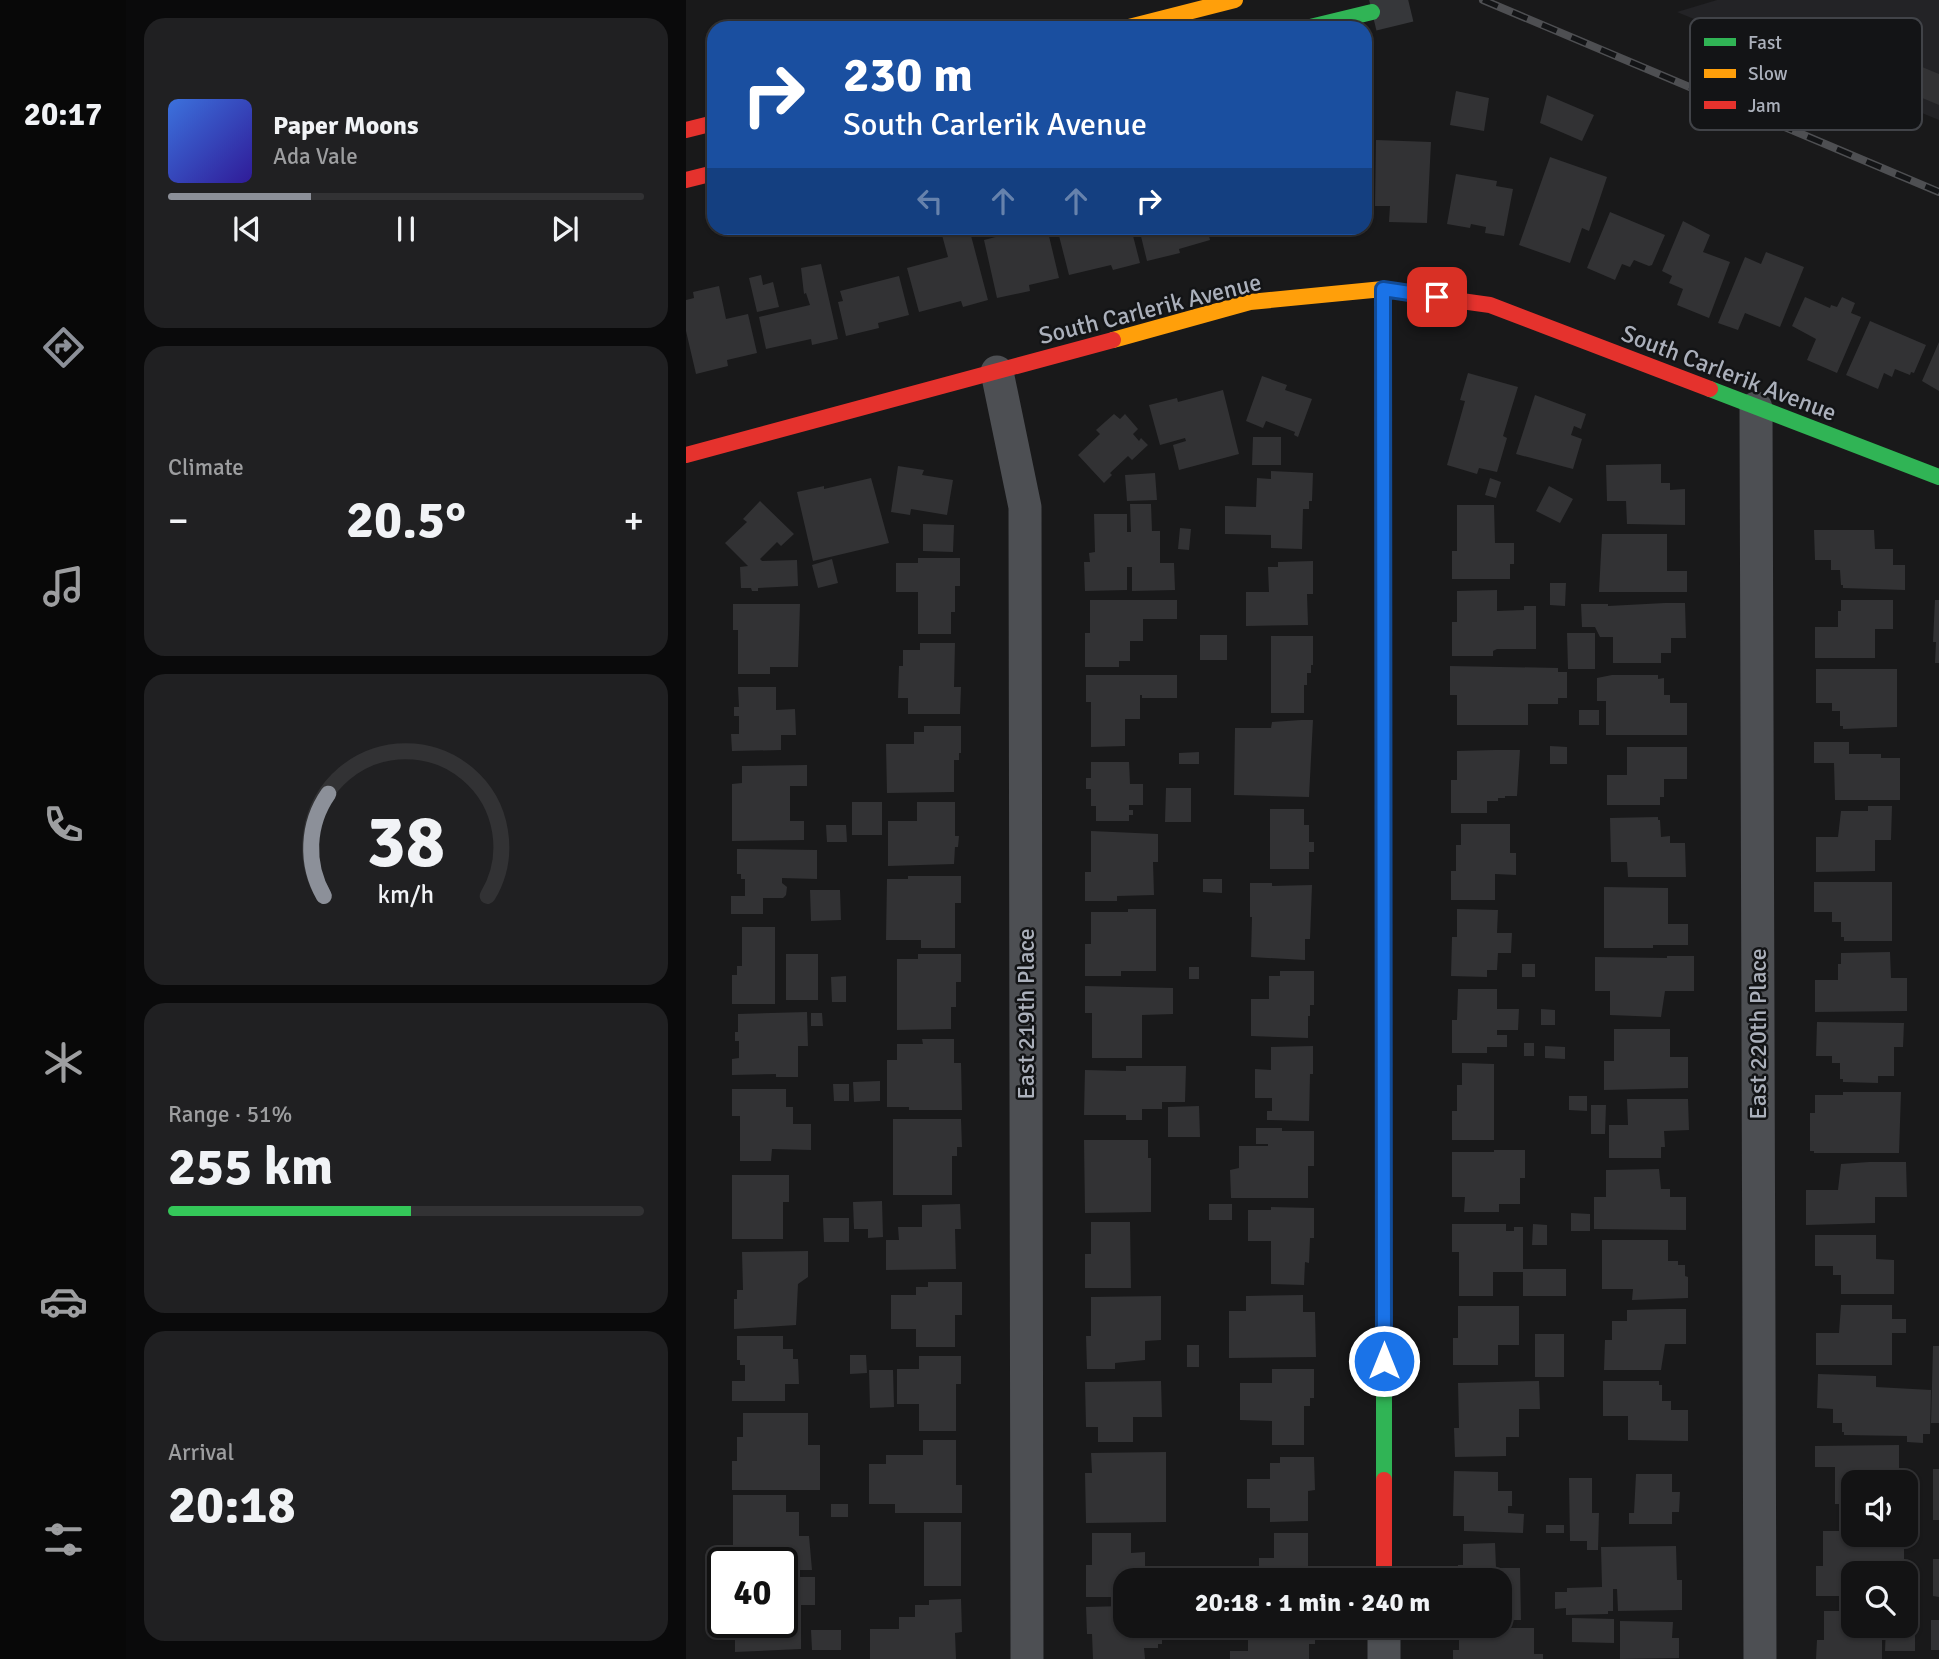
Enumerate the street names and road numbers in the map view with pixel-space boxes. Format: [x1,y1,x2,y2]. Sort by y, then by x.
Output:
street label: South Carlerik Avenue [1036,267,1264,351]
street label: South Carlerik Avenue [1617,318,1841,428]
street label: East 219th Place [1011,928,1041,1100]
street label: East 220th Place [1743,948,1773,1120]

